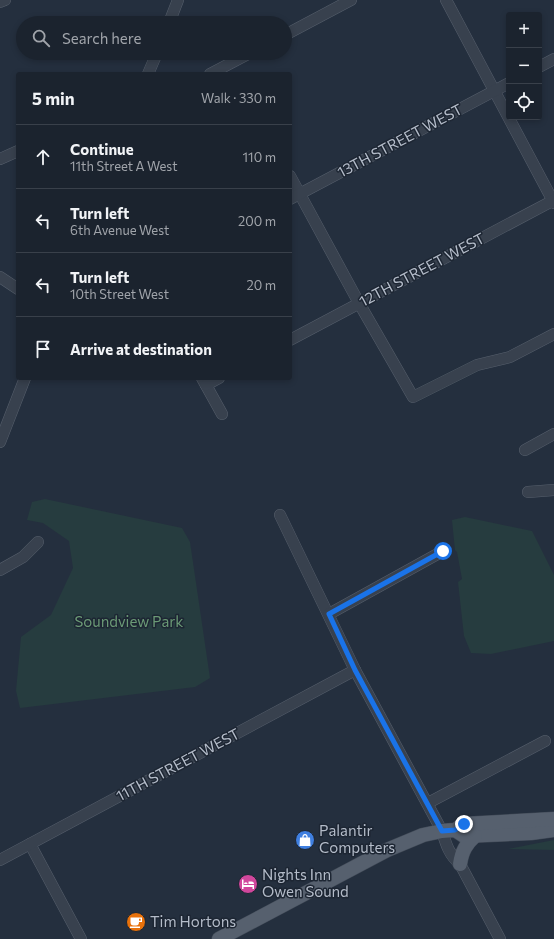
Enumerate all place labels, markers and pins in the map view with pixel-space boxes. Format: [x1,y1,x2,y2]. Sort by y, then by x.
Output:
place label: Palantir Computers [319,821,395,856]
shop icon: Palantir Computers [294,829,316,851]
place label: Nights Inn Owen Sound [262,865,349,900]
hotel icon: Nights Inn Owen Sound [237,873,259,895]
cafe icon: Tim Hortons [125,911,147,933]
place label: Tim Hortons [150,912,236,930]

